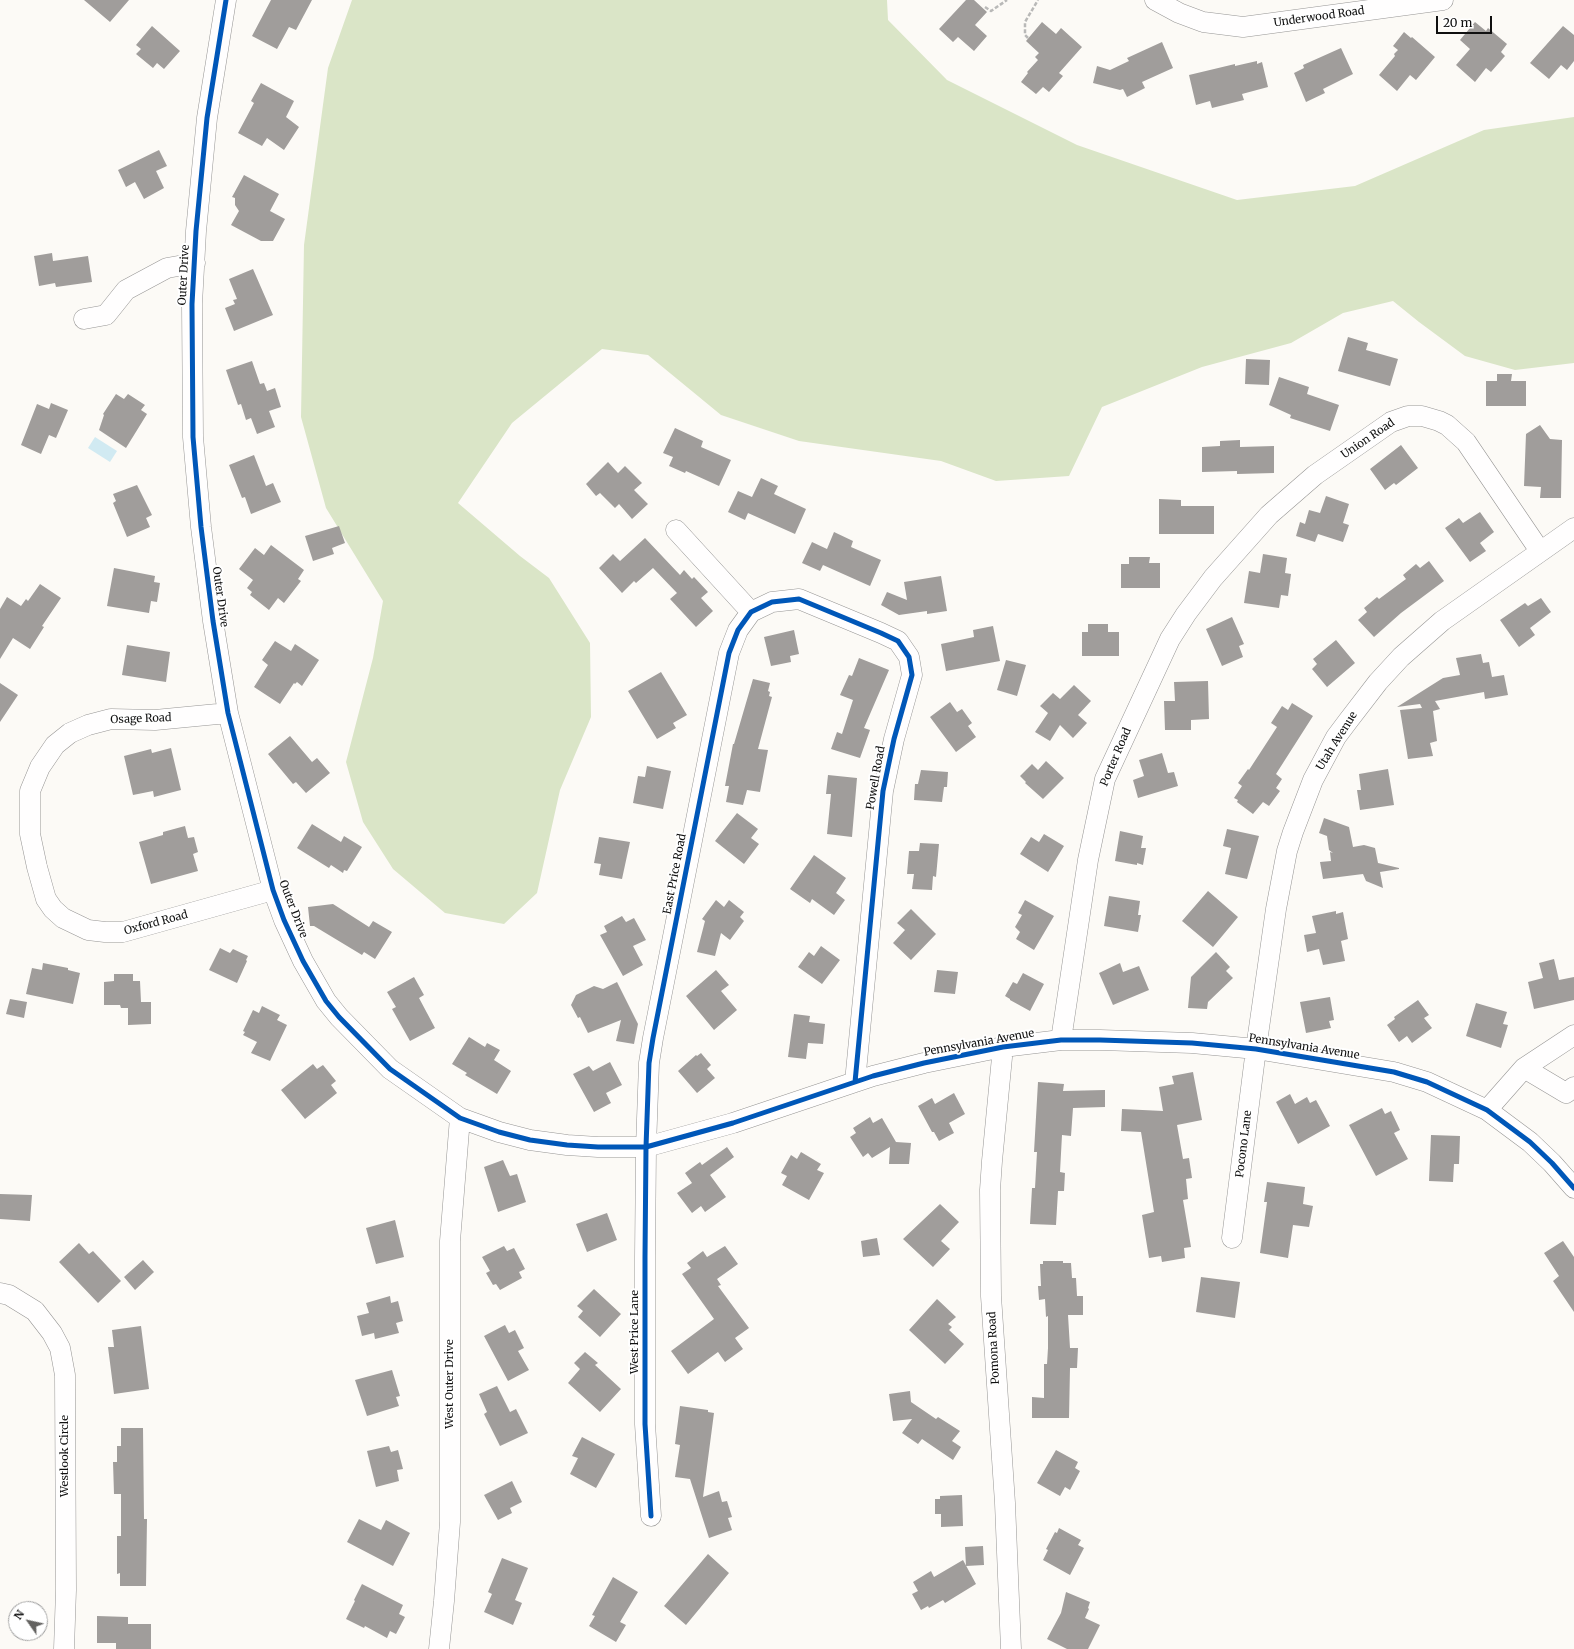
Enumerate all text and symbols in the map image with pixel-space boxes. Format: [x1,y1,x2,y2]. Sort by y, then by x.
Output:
street label: Underwood Road [1273,4,1365,30]
scale bar [1438,8,1494,34]
text: 20 m [1443,15,1472,30]
street label: Outer Drive [176,244,192,306]
street label: Union Road [1339,416,1397,462]
street label: Outer Drive [209,566,231,628]
street label: Utah Avenue [1314,709,1360,773]
street label: Osage Road [110,711,172,727]
street label: Porter Road [1098,726,1134,788]
street label: Powell Road [864,745,888,811]
street label: East Price Road [661,833,689,915]
street label: Outer Drive [276,878,310,940]
street label: Oxford Road [123,908,189,938]
street label: Pennsylvania Avenue [923,1027,1035,1059]
street label: Pennsylvania Avenue [1248,1032,1360,1062]
street label: Pocono Lane [1233,1110,1255,1178]
street label: West Price Lane [628,1290,642,1374]
street label: Pomona Road [985,1311,1003,1385]
street label: West Outer Drive [443,1339,457,1429]
street label: Westlook Circle [58,1415,72,1497]
north arrow [8,1601,48,1641]
text: N [11,1607,27,1622]

